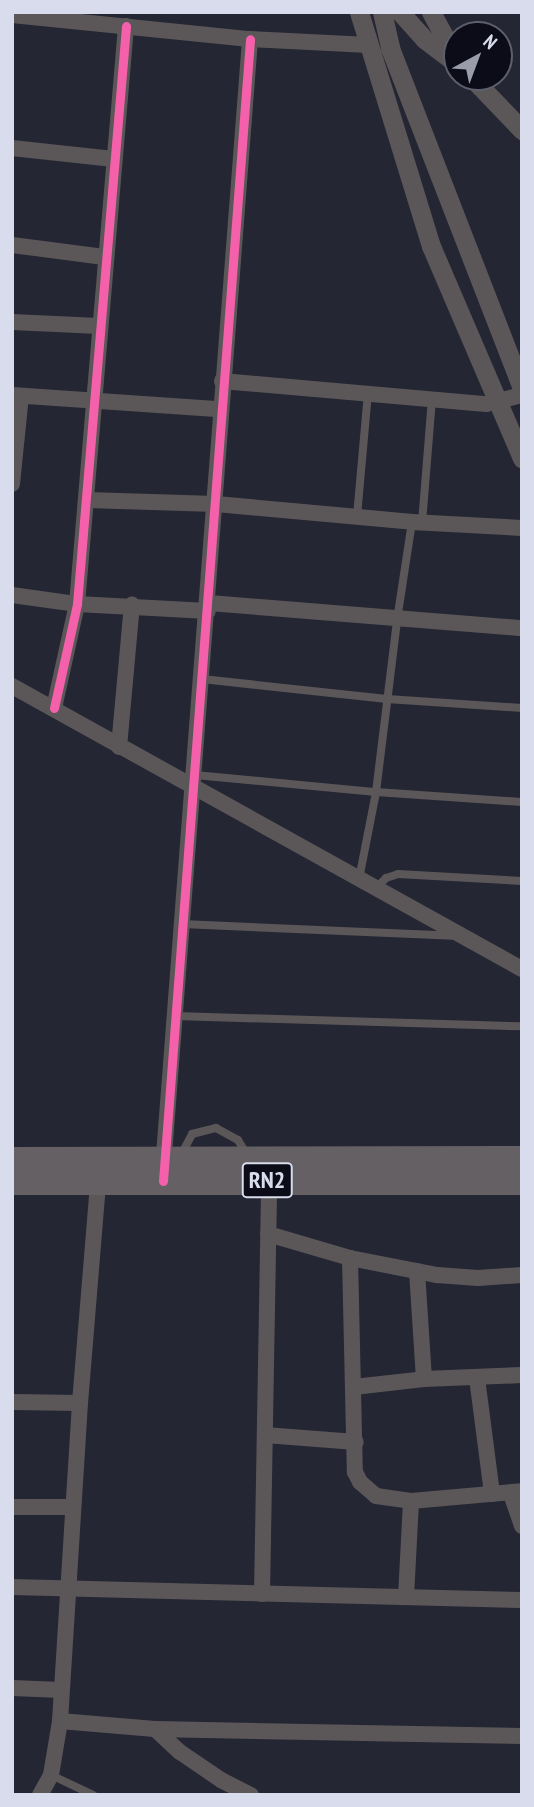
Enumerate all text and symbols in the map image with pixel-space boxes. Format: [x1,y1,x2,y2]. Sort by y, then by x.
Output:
north arrow [443,21,513,91]
text: N [479,29,502,54]
road number: RN2 [241,1160,293,1200]

